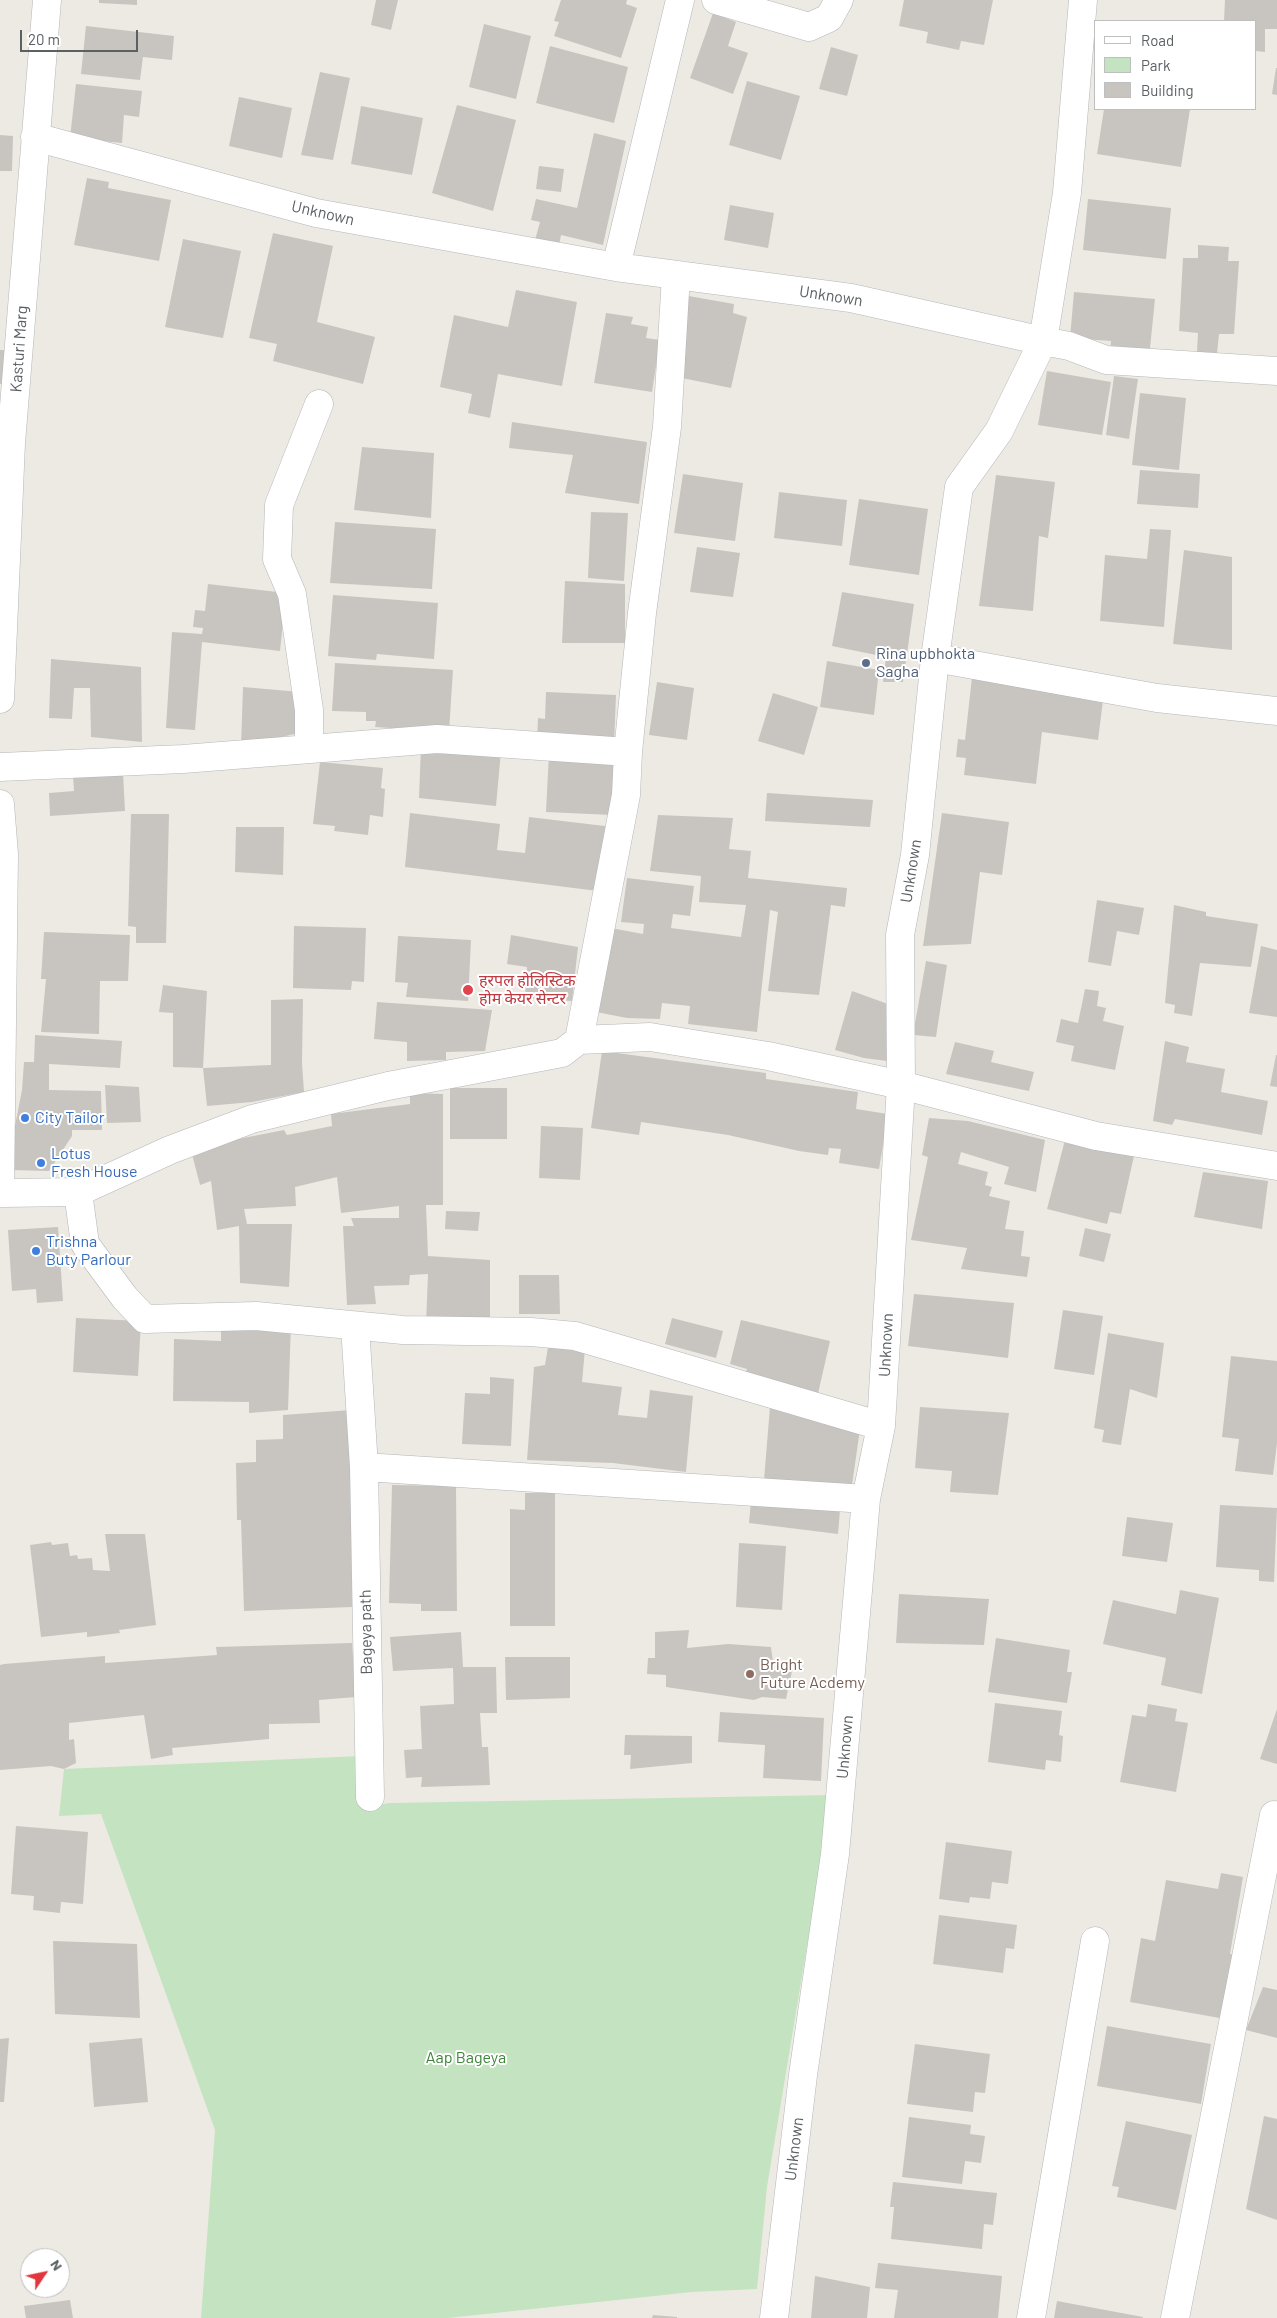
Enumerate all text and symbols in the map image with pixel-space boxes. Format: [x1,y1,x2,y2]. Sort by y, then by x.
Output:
scale bar [22,20,140,52]
legend [1094,20,1257,110]
text: 20 m [28,30,60,48]
text: Road [1141,31,1174,49]
text: Park [1141,56,1170,74]
text: Building [1141,81,1194,99]
street label: Unknown [290,196,356,230]
street label: Unknown [798,282,864,310]
street label: Kasturi Marg [6,305,32,393]
place label: Rina upbhokta Sagha [876,644,975,682]
marker: Rina upbhokta Sagha [860,657,872,669]
street label: Unknown [897,838,925,904]
place label: हरपल होलिस्टिक होम केयर सेन्टर [479,971,576,1009]
marker: हरपल होलिस्टिक होम केयर सेन्टर [461,983,475,997]
place label: City Tailor [35,1108,105,1128]
marker: City Tailor [19,1112,31,1124]
place label: Lotus Fresh House [51,1144,138,1182]
marker: Lotus Fresh House [35,1157,47,1169]
place label: Trishna Buty Parlour [46,1232,131,1270]
marker: Trishna Buty Parlour [30,1245,42,1257]
street label: Unknown [875,1313,897,1377]
street label: Bageya path [356,1589,376,1675]
place label: Bright Future Acdemy [760,1655,865,1693]
marker: Bright Future Acdemy [744,1668,756,1680]
street label: Unknown [833,1714,857,1780]
park label: Aap Bageya [426,2048,506,2068]
street label: Unknown [781,2116,807,2182]
north arrow [20,2248,70,2298]
text: N [47,2256,67,2274]

